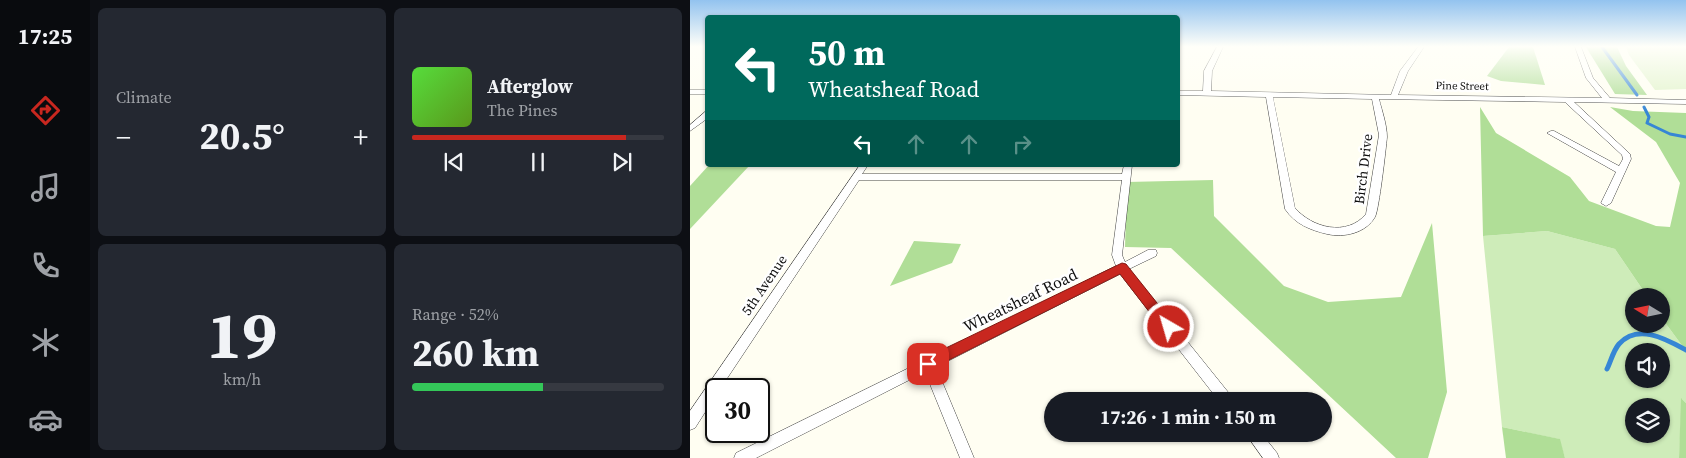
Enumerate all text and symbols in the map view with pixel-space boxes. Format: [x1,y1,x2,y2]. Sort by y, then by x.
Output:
text: 17:25 [18,21,72,51]
text: 50 m [808,29,885,77]
icon: left [725,35,790,100]
text: Afterglow [487,73,573,99]
text: Wheatsheaf Road [808,74,979,104]
street label: Pine Street [1435,78,1489,94]
text: Climate [116,86,172,108]
icon: directions [28,93,63,128]
text: The Pines [487,99,557,121]
text: 20.5° [199,110,285,162]
text: − [116,118,131,156]
text: + [353,118,368,156]
icon: left [849,130,877,158]
icon: ahead [902,130,930,158]
icon: ahead [955,130,983,158]
icon: right [1008,130,1036,158]
street label: Birch Drive [1349,133,1377,205]
icon: previous [440,148,468,176]
icon: pause [524,148,552,176]
icon: next [608,148,636,176]
icon: music [28,170,63,205]
icon: phone [28,248,63,283]
street label: 5th Avenue [736,251,792,319]
street label: Wheatsheaf Road [959,263,1081,337]
north arrow [1625,288,1670,332]
map controls [1625,288,1670,443]
text: 19 [207,291,277,380]
position arrow [1142,300,1194,352]
text: Range · 52% [412,303,499,325]
icon: climate [28,325,63,360]
text: 260 km [412,327,539,379]
pin [907,343,949,385]
button: sound [1625,343,1670,388]
icon: arrive [914,350,942,378]
text: km/h [223,368,261,390]
speed limit sign: 30 [705,378,770,443]
button: layers [1625,398,1670,443]
icon: car [28,402,63,437]
text: 17:26 · 1 min · 150 m [1100,404,1276,430]

